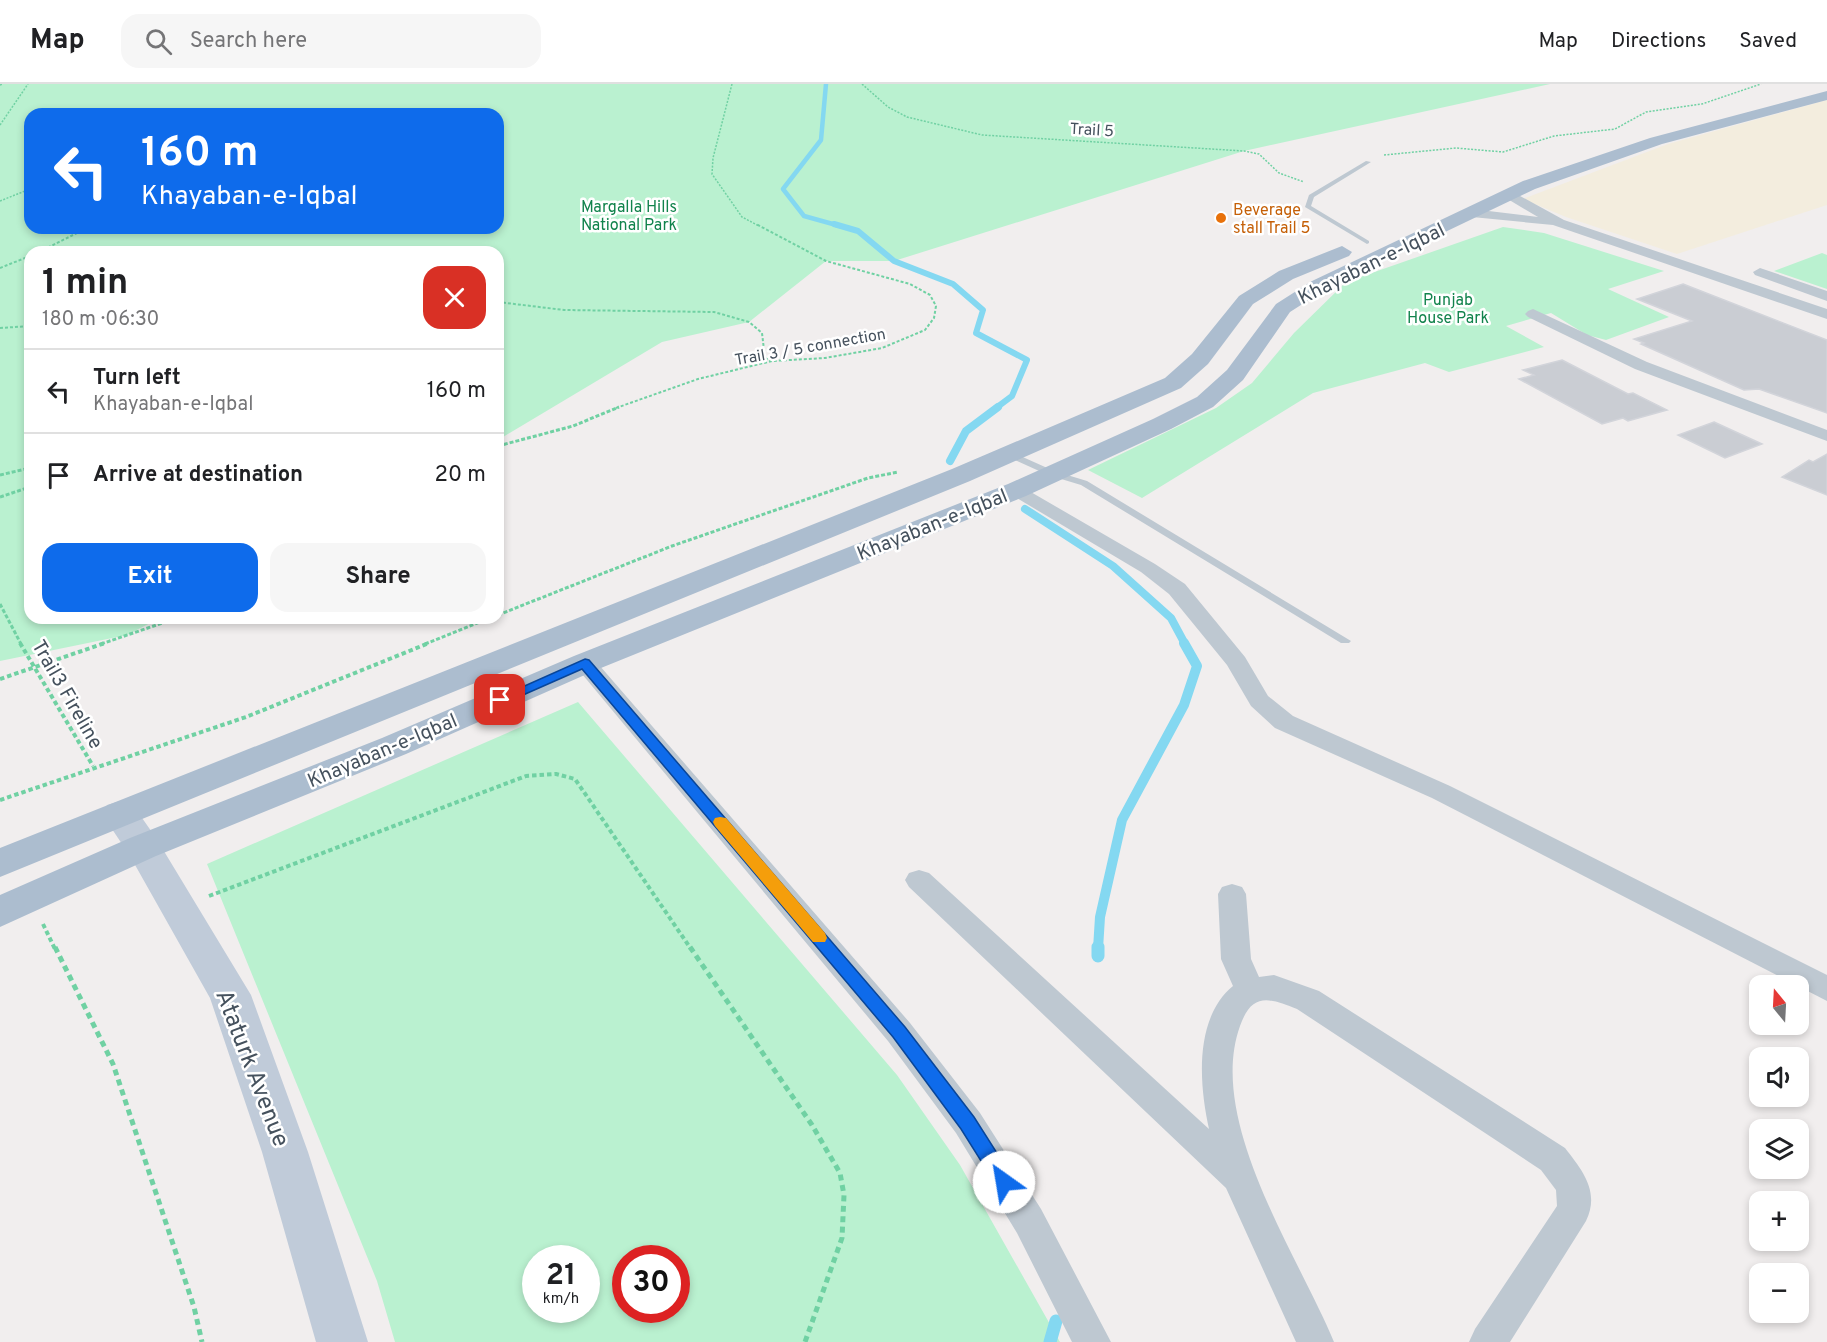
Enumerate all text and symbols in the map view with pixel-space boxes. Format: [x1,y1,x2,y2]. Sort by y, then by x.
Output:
search box [121,14,541,68]
text: Map [30,23,85,59]
icon: search [142,25,175,58]
text: Search here [190,28,307,55]
text: Map [1538,28,1578,55]
text: Directions [1611,28,1706,55]
text: Saved [1739,28,1797,55]
street label: Trail 5 [1069,120,1114,142]
text: 160 m [141,128,259,181]
icon: left [42,132,120,210]
text: Khayaban-e-Iqbal [141,180,358,214]
park label: Margalla Hills National Park [581,198,677,236]
place label: Beverage stall Trail 5 [1233,201,1310,239]
marker: Beverage stall Trail 5 [1214,211,1228,225]
street label: Khayaban-e-Iqbal [1294,218,1450,312]
text: 1 min [42,261,128,307]
button: close [423,266,486,329]
park label: Punjab House Park [1407,291,1489,329]
text: 180 m · 06:30 [42,307,159,333]
street label: Trail 3 / 5 connection [733,325,887,371]
text: Turn left [93,365,181,392]
icon: left [42,375,75,408]
text: 160 m [427,378,486,405]
text: Khayaban-e-Iqbal [93,392,253,418]
icon: arrive [42,459,75,492]
text: Arrive at destination [93,462,303,489]
text: 20 m [435,462,486,489]
street label: Khayaban-e-Iqbal [854,484,1012,568]
button: Exit [42,543,258,612]
button: Share [270,543,486,612]
street label: Trail3 Fireline [25,636,108,754]
pin [474,674,525,725]
icon: arrive [483,683,516,716]
street label: Khayaban-e-Iqbal [304,709,462,795]
north arrow [1749,975,1809,1035]
map controls [1749,975,1809,1323]
street label: Ataturk Avenue [207,986,295,1152]
button: sound [1749,1047,1809,1107]
button: layers [1749,1119,1809,1179]
position arrow [972,1150,1036,1214]
button: + [1749,1191,1809,1251]
speed limit sign: 30 [612,1245,690,1323]
text: 21 [546,1258,576,1295]
button: − [1749,1263,1809,1323]
text: km/h [543,1290,579,1309]

